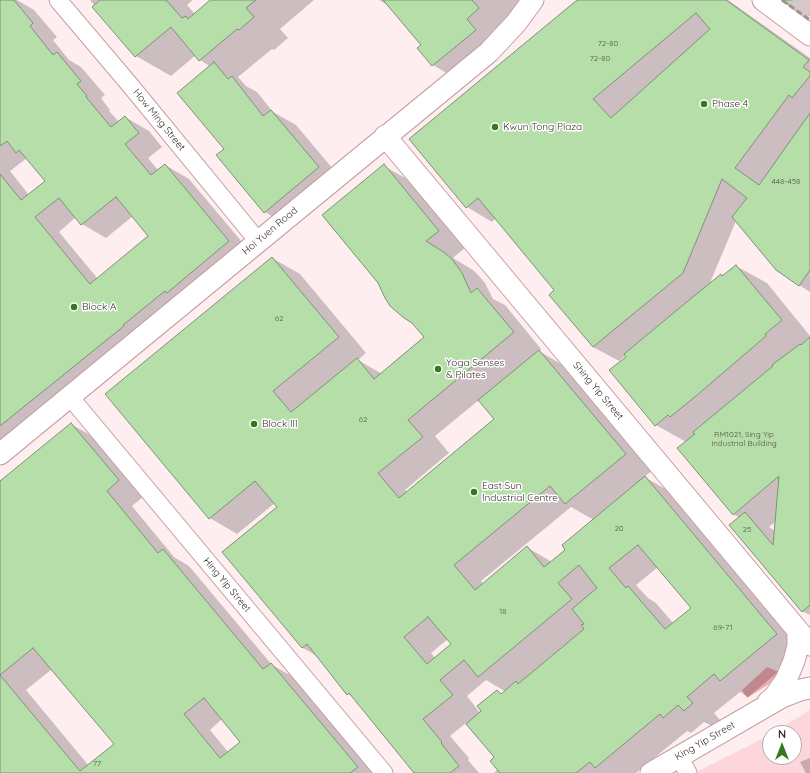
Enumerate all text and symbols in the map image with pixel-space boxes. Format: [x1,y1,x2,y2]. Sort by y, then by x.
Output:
house number: 72-80 [598,39,618,49]
house number: 72-80 [590,54,610,64]
street label: How Ming Street [130,87,188,153]
place label: Phase 4 [712,98,748,110]
marker: Phase 4 [699,99,709,109]
place label: Kwun Tong Plaza [503,121,582,133]
marker: Kwun Tong Plaza [490,122,500,132]
house number: 448-458 [772,177,800,187]
street label: Hoi Yuen Road [240,204,300,258]
place label: Block A [82,301,116,313]
marker: Block A [69,302,79,312]
house number: 62 [275,314,283,324]
place label: Yoga Senses & Pilates [446,357,504,380]
street label: Shing Yip Street [570,360,626,422]
marker: Yoga Senses & Pilates [433,364,443,374]
house number: 62 [359,415,367,425]
place label: Block III [262,418,297,430]
marker: Block III [249,419,259,429]
house number: RM1021, Sing Yip Industrial Building [711,430,777,449]
place label: East Sun Industrial Centre [482,480,558,504]
marker: East Sun Industrial Centre [469,487,479,497]
house number: 20 [614,524,624,534]
house number: 25 [743,525,751,535]
street label: Hing Yip Street [201,555,253,615]
house number: 18 [499,607,507,617]
house number: 69-71 [713,623,733,633]
street label: King Yip Street [673,719,737,763]
north arrow [762,725,802,765]
text: N [778,727,786,741]
house number: 77 [93,759,101,769]

